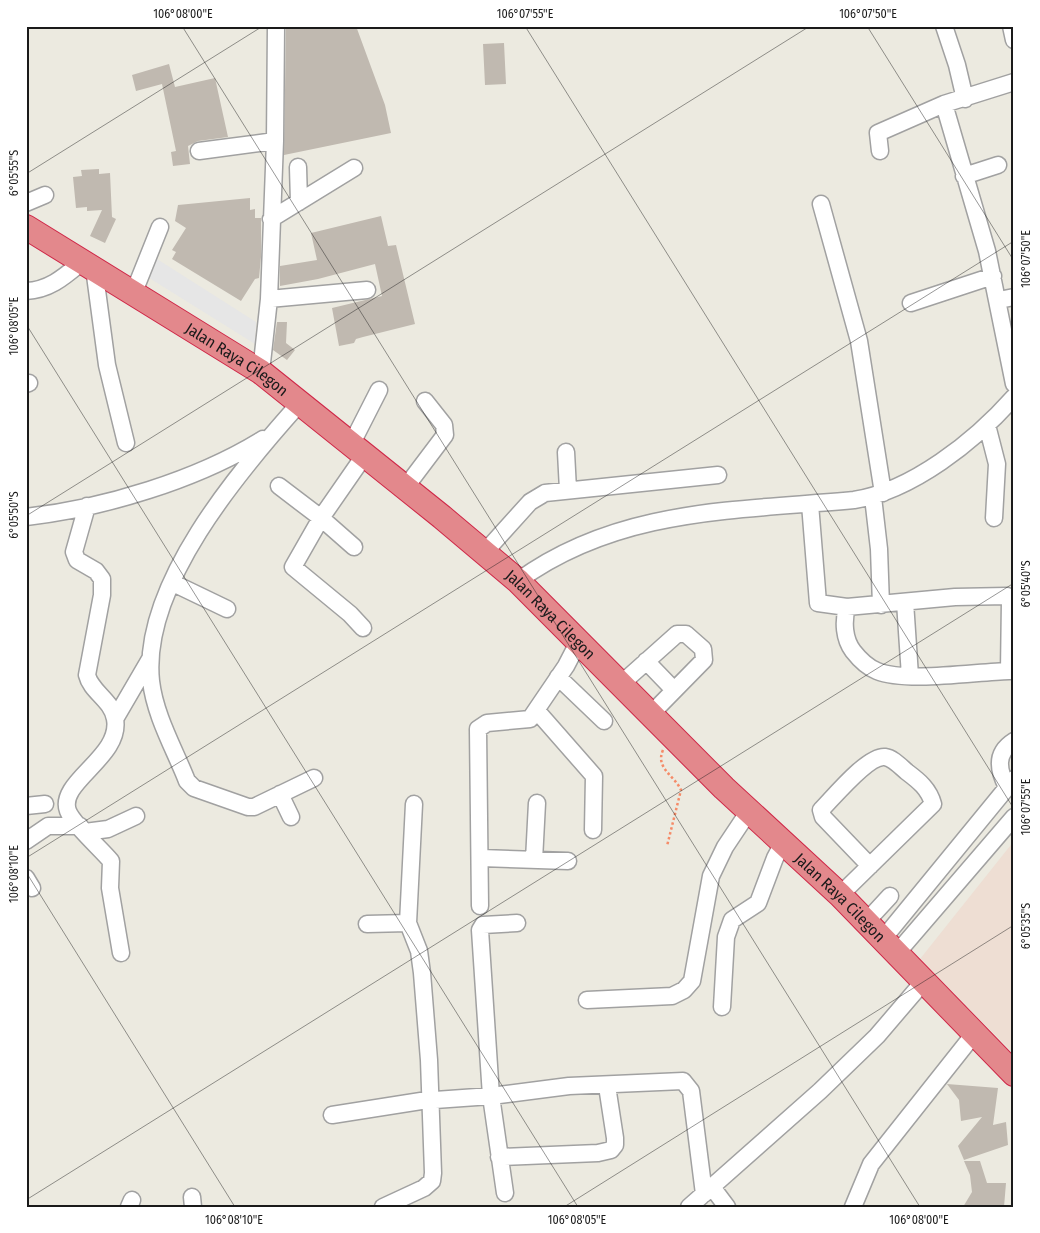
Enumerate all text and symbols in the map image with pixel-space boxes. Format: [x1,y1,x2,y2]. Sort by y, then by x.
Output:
text: 106°08'00"E [153,7,213,21]
text: 106°07'55"E [497,7,554,21]
text: 106°07'50"E [839,7,897,21]
text: 6°05'55"S [7,150,21,196]
text: 106°07'50"E [1019,230,1033,288]
text: 106°08'05"E [7,296,21,355]
street label: Jalan Raya Cilegon [182,319,292,400]
text: 6°05'50"S [7,491,21,539]
text: 6°05'40"S [1019,560,1033,608]
street label: Jalan Raya Cilegon [502,566,599,663]
text: 106°07'55"E [1019,778,1033,835]
text: 106°08'10"E [7,845,21,903]
street label: Jalan Raya Cilegon [791,849,889,946]
text: 6°05'35"S [1019,903,1033,949]
text: 106°08'10"E [205,1213,263,1227]
text: 106°08'05"E [548,1213,607,1227]
text: 106°08'00"E [889,1213,949,1227]

